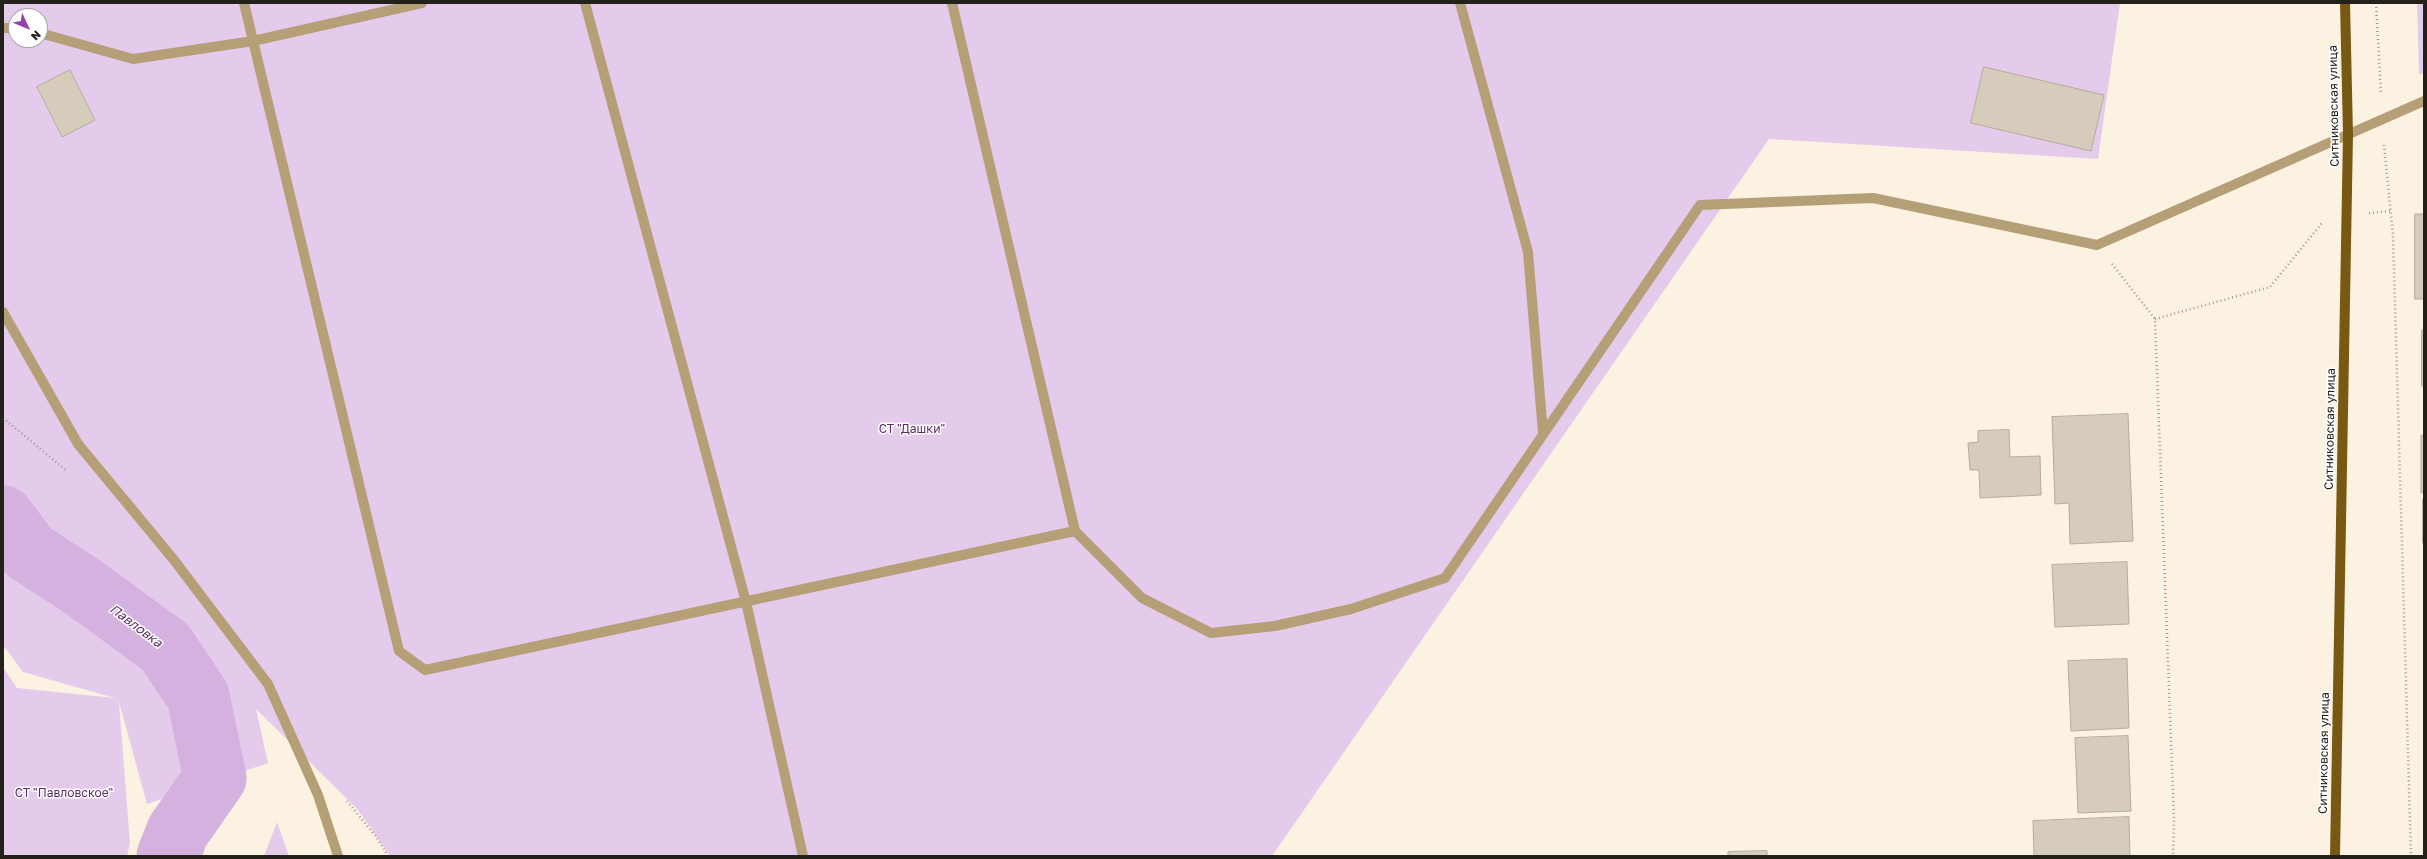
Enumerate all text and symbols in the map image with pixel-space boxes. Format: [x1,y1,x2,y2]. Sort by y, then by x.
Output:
north arrow [8,8,48,48]
text: N [29,28,44,44]
street label: Ситниковская улица [2326,45,2342,167]
street label: Ситниковская улица [2322,368,2338,490]
park label: СТ "Дашки" [879,422,945,436]
water label: Павловка [107,601,165,651]
street label: Ситниковская улица [2316,692,2332,814]
park label: СТ "Павловское" [15,786,113,800]

